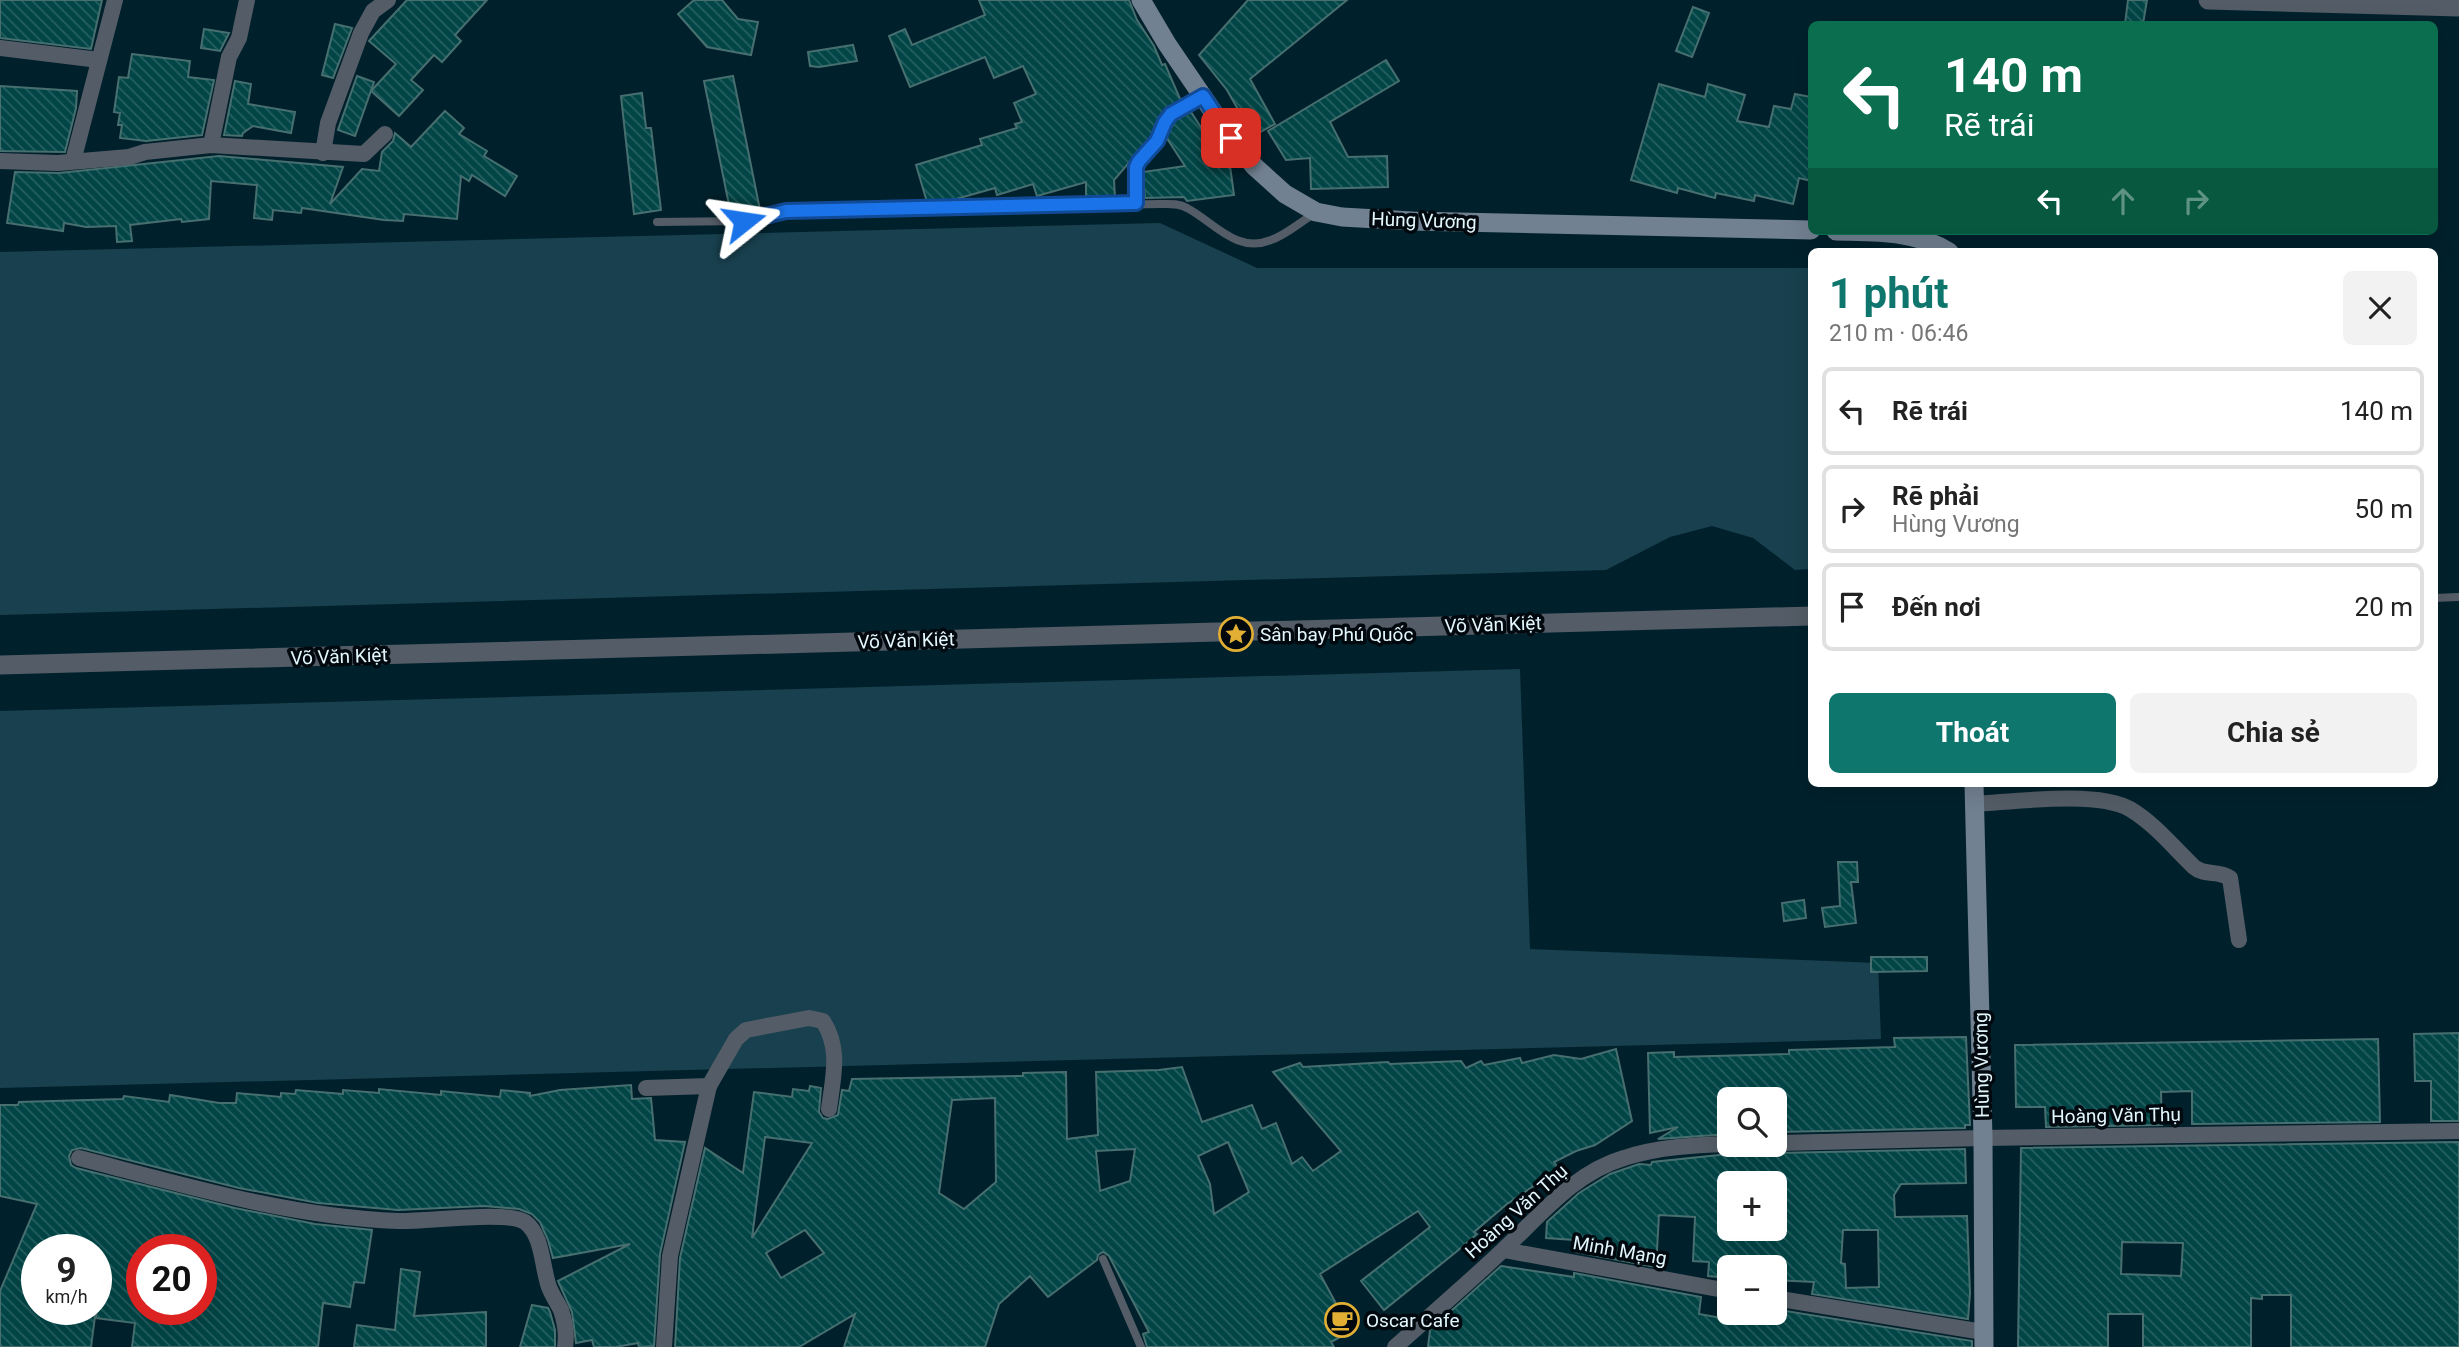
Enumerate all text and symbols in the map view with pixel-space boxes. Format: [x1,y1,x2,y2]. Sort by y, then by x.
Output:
text: 140 m [1944,47,2083,104]
icon: left [1829,49,1920,140]
text: Rẽ trái [1944,106,2035,144]
pin [1201,108,1261,168]
icon: arrive [1212,119,1250,157]
icon: left [2031,182,2069,220]
icon: ahead [2104,182,2142,220]
icon: right [2177,182,2215,220]
position arrow [707,184,781,258]
street label: Hùng Vương [1371,207,1477,234]
text: 1 phút [1829,269,1948,318]
button: close [2343,271,2417,345]
text: 210 m · 06:46 [1829,320,1968,347]
icon: left [1833,392,1871,430]
text: Rẽ trái [1892,396,1968,426]
text: 140 m [2340,396,2413,426]
text: Rẽ phải [1892,481,1979,511]
icon: right [1833,490,1871,528]
text: 50 m [2355,494,2413,524]
text: Hùng Vương [1892,511,2020,538]
icon: arrive [1833,588,1871,626]
text: Đến nơi [1892,592,1981,622]
text: 20 m [2355,592,2413,622]
street label: Võ Văn Kiệt [1444,611,1542,638]
place icon: Sân bay Phú Quốc [1217,615,1255,653]
place label: Sân bay Phú Quốc [1260,623,1413,646]
street label: Võ Văn Kiệt [857,627,955,654]
street label: Võ Văn Kiệt [290,643,388,670]
button: Thoát [1829,693,2116,773]
button: Chia sẻ [2130,693,2417,773]
street label: Hùng Vương [1969,1012,1994,1118]
map controls [1717,1087,1787,1325]
button: search [1717,1087,1787,1157]
street label: Hoàng Văn Thụ [2051,1103,2181,1128]
street label: Hoàng Văn Thụ [1460,1159,1572,1263]
button: + [1717,1171,1787,1241]
street label: Minh Mạng [1571,1231,1669,1270]
speed limit sign: 20 [126,1234,217,1325]
text: 9 [56,1250,77,1291]
button: − [1717,1255,1787,1325]
text: km/h [45,1286,88,1307]
cafe icon: Oscar Cafe [1323,1301,1361,1339]
place label: Oscar Cafe [1366,1309,1459,1332]

